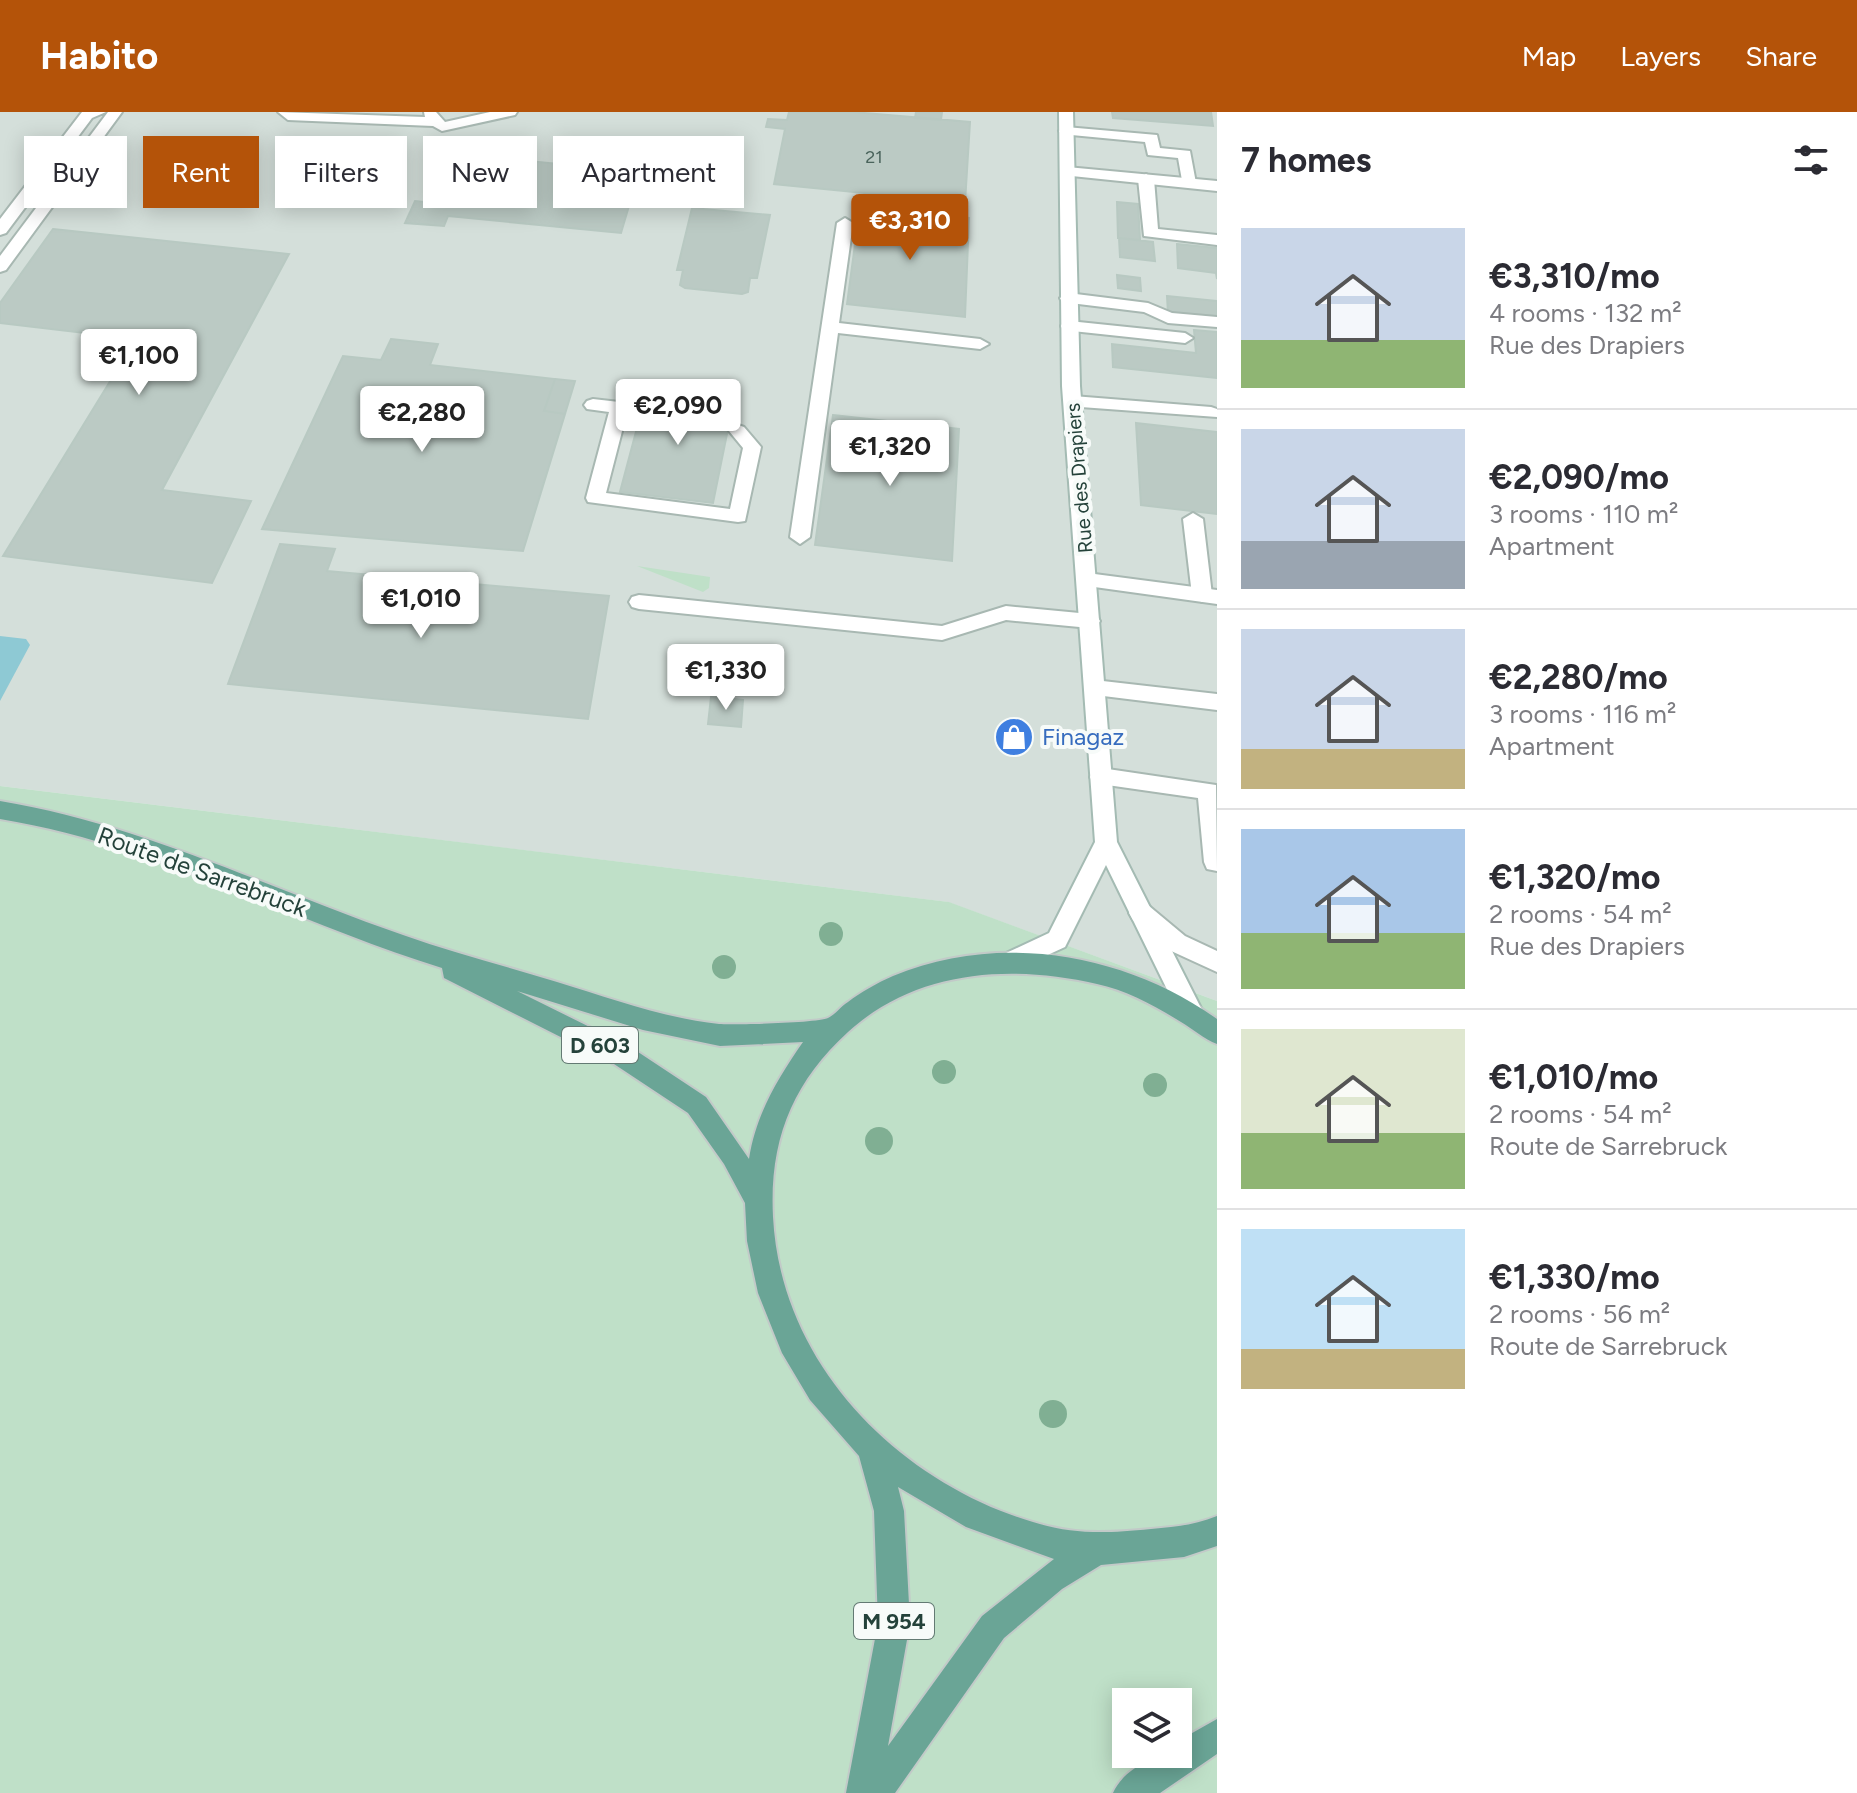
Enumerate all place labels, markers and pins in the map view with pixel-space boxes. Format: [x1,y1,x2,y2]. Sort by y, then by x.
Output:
pin: €3,310 [845,194,975,262]
pin: €1,100 [74,329,204,397]
pin: €2,090 [613,379,743,447]
pin: €2,280 [357,386,487,454]
pin: €1,320 [825,420,955,488]
pin: €1,010 [356,572,486,640]
pin: €1,330 [661,644,791,712]
shop icon: Finagaz [993,716,1035,758]
place label: Finagaz [1042,722,1124,751]

